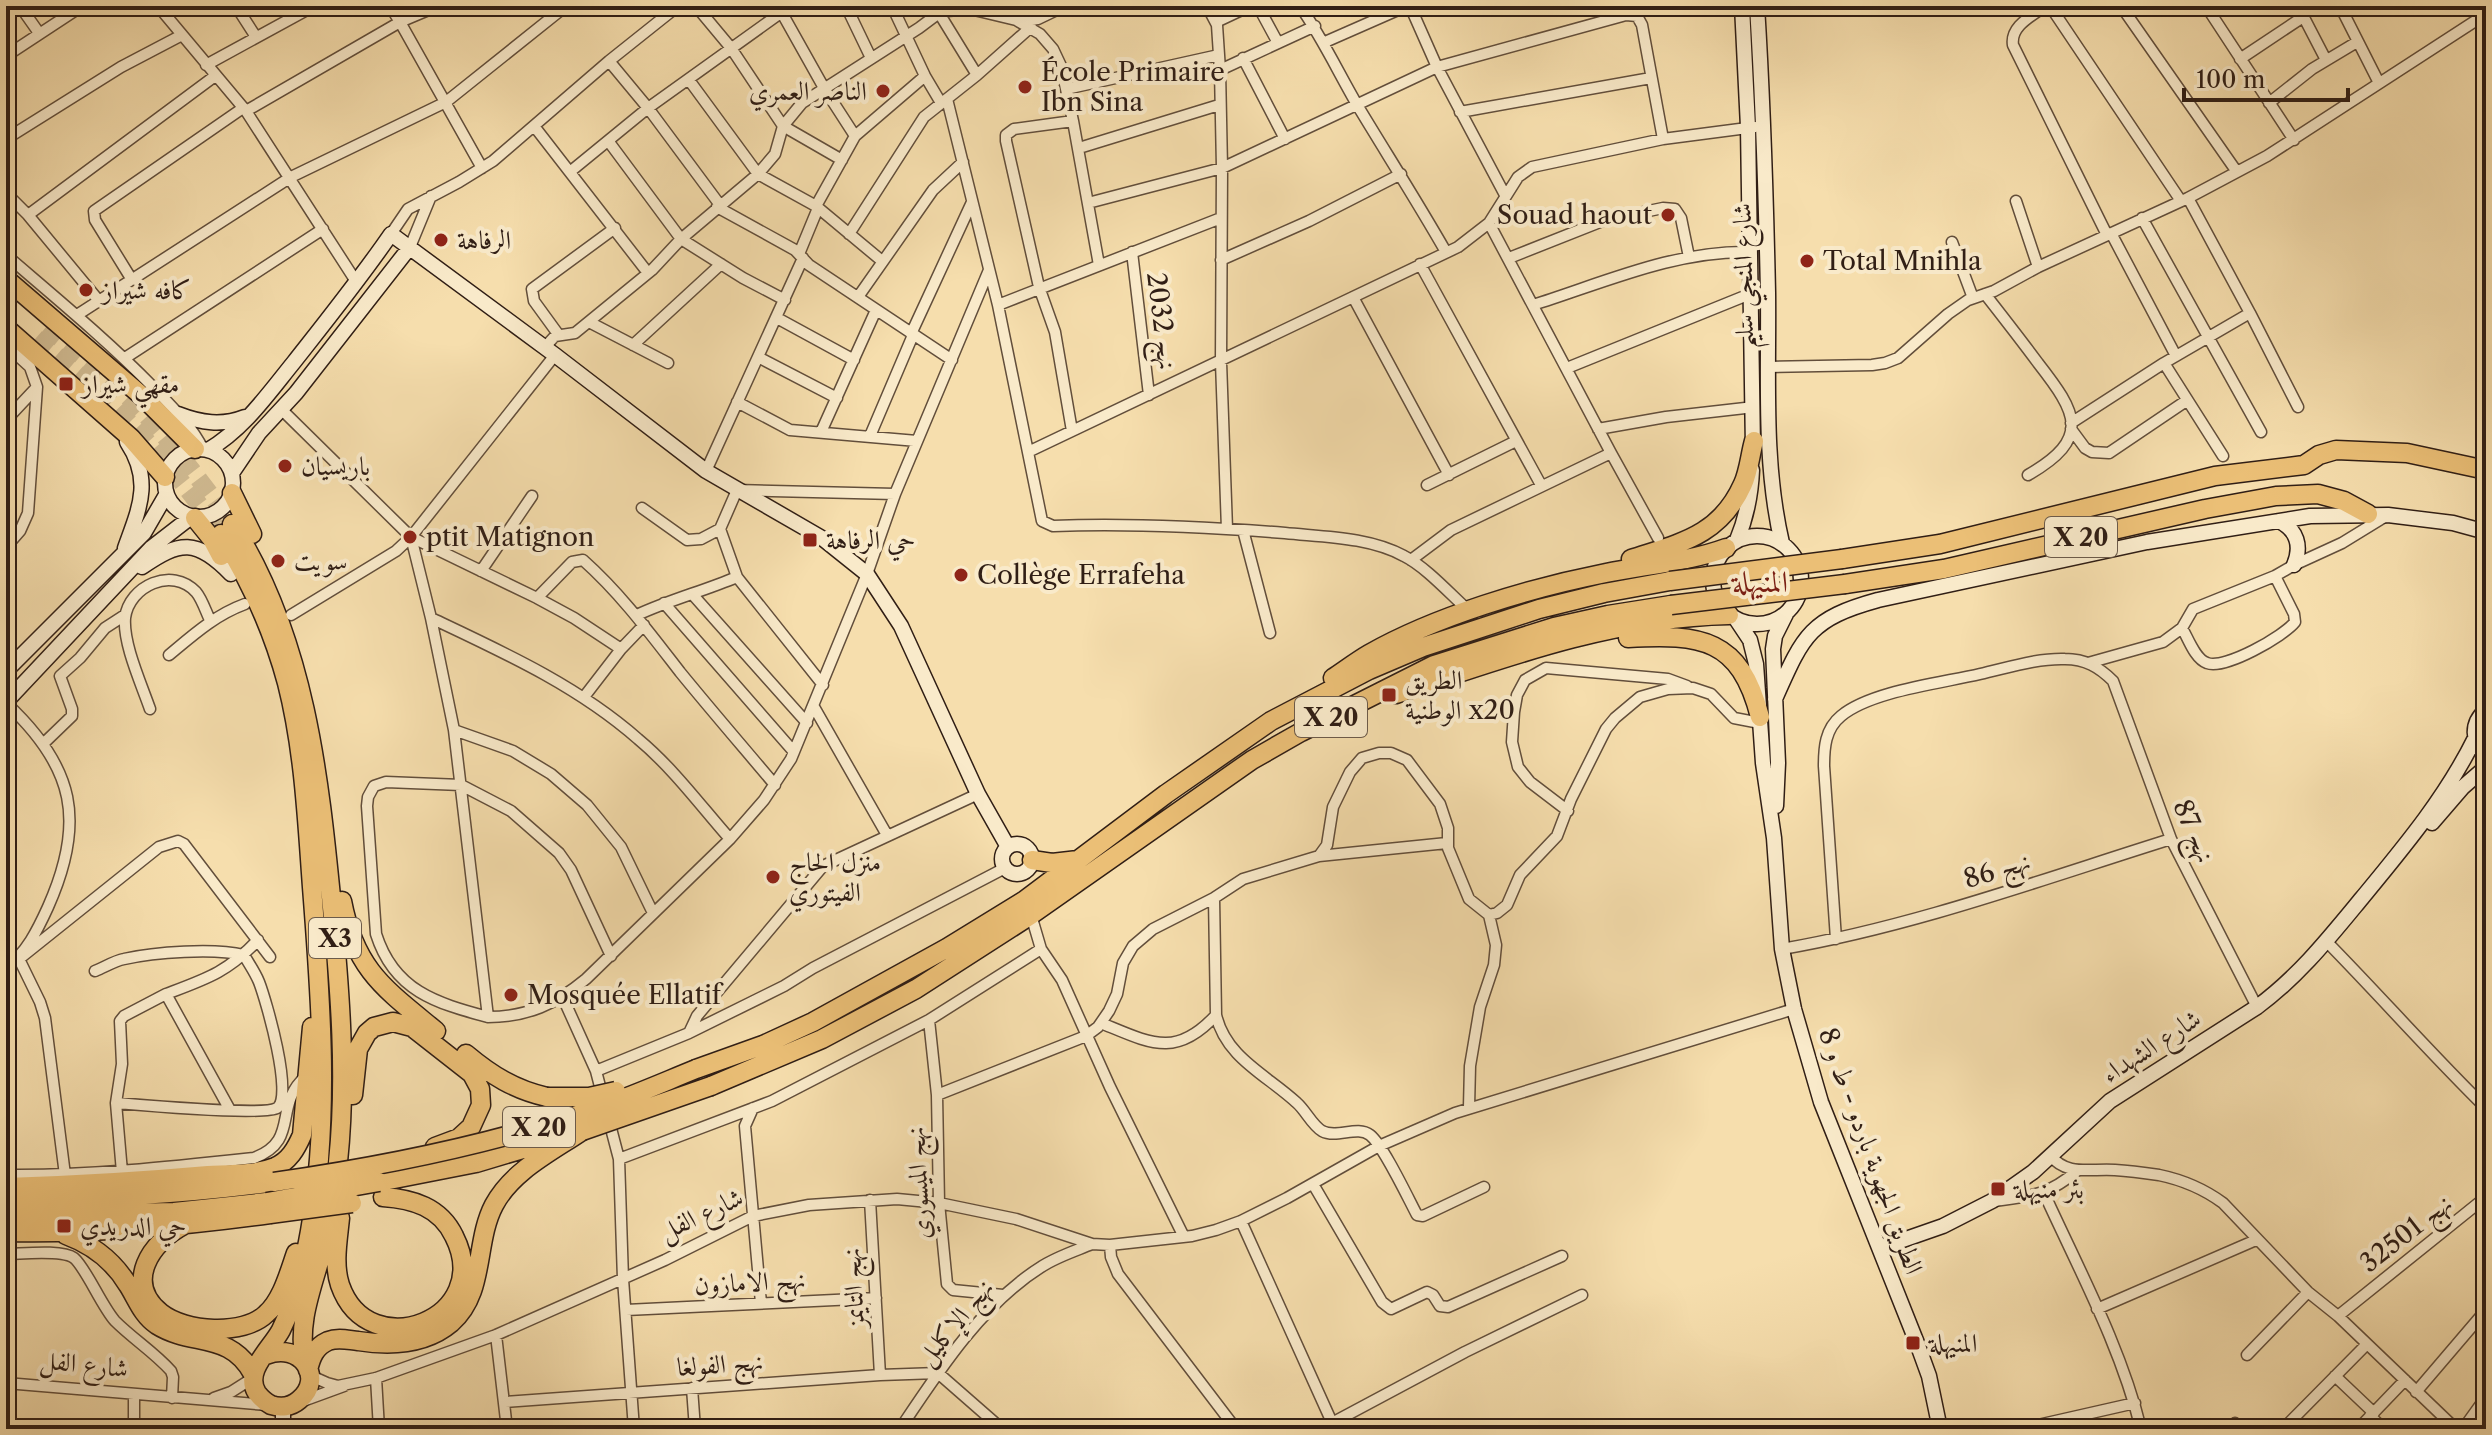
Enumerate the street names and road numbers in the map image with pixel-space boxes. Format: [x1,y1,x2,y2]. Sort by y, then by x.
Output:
street label: شارع المنجي سليم [1726,203,1770,349]
street label: نهج 2032 [1132,270,1184,373]
road number: X 20 [2045,517,2117,557]
road number: X 20 [1295,697,1367,737]
street label: نهج 87 [2159,795,2222,871]
street label: نهج 86 [1960,845,2037,903]
road number: X3 [309,918,361,958]
street label: شارع الشهداء [2095,1002,2210,1095]
street label: الطريق الجهوية باردو - ط و 8 [1811,1024,1930,1279]
road number: X 20 [503,1107,575,1147]
street label: نهج الميسوري [899,1126,945,1240]
street label: شارع الفل [654,1181,751,1253]
street label: نهج 32501 [2354,1187,2463,1285]
street label: نهج التايمز [835,1247,879,1332]
street label: نهج الامازون [694,1263,807,1309]
street label: نهج الإكليل [910,1272,1006,1377]
street label: شارع الفل [38,1343,130,1391]
street label: نهج الفولغا [676,1345,765,1391]

